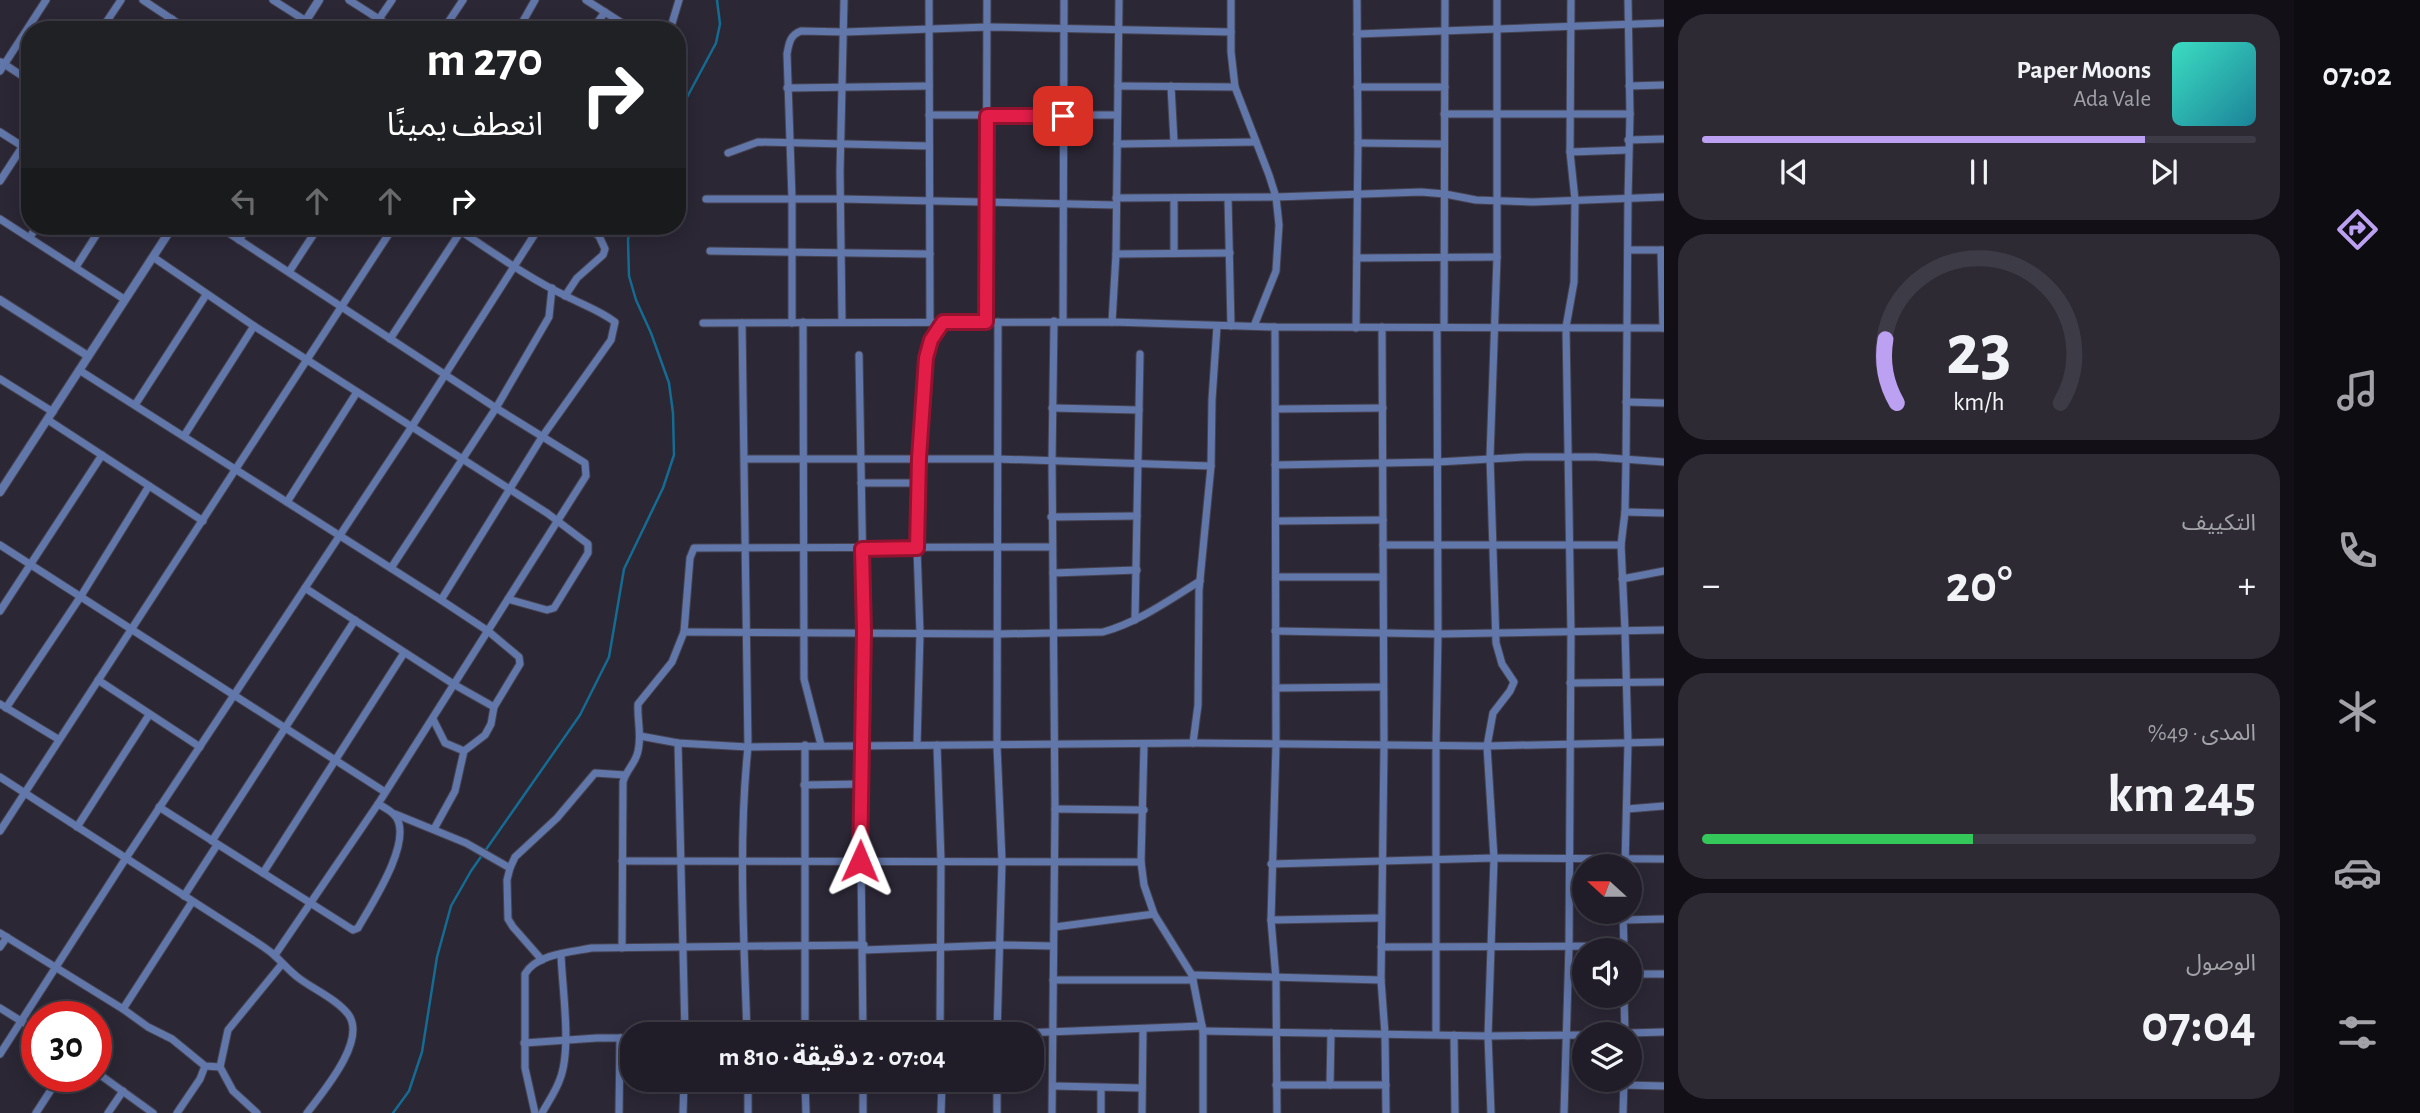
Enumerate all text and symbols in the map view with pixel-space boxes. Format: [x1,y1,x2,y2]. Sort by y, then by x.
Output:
text: 270 m [426,36,543,85]
icon: right [567,49,658,140]
text: Paper Moons [2016,57,2151,83]
text: 07:02 [2322,59,2392,91]
pin [1033,86,1093,146]
text: Ada Vale [2073,88,2151,111]
icon: arrive [1044,97,1082,135]
text: انعطف يمينًا [387,109,543,141]
icon: previous [1775,153,1813,191]
icon: pause [1960,153,1998,191]
icon: next [2145,153,2183,191]
icon: left [225,182,263,220]
icon: ahead [298,182,336,220]
icon: ahead [371,182,409,220]
icon: right [444,182,482,220]
icon: directions [2333,205,2382,254]
text: 23 [1946,315,2012,388]
icon: music [2333,366,2382,415]
text: km/h [1953,389,2005,414]
text: التكييف [2182,512,2256,535]
icon: phone [2333,526,2382,575]
text: 20° [1946,559,2012,611]
text: − [1702,567,1720,605]
text: + [2238,567,2256,605]
icon: climate [2333,687,2382,736]
text: المدى · 49% [2148,722,2256,745]
text: 245 km [2107,769,2256,821]
position arrow [823,824,897,898]
icon: car [2333,848,2382,897]
north arrow [1572,854,1642,924]
map controls [1572,854,1642,1092]
button: sound [1572,938,1642,1008]
text: الوصول [2186,952,2256,975]
text: 07:04 [2141,999,2256,1051]
speed limit sign: 30 [21,1001,112,1092]
icon: filters [2333,1008,2382,1057]
button: layers [1572,1022,1642,1092]
text: 07:04 · 2 دقيقة · 810 m [718,1044,946,1070]

